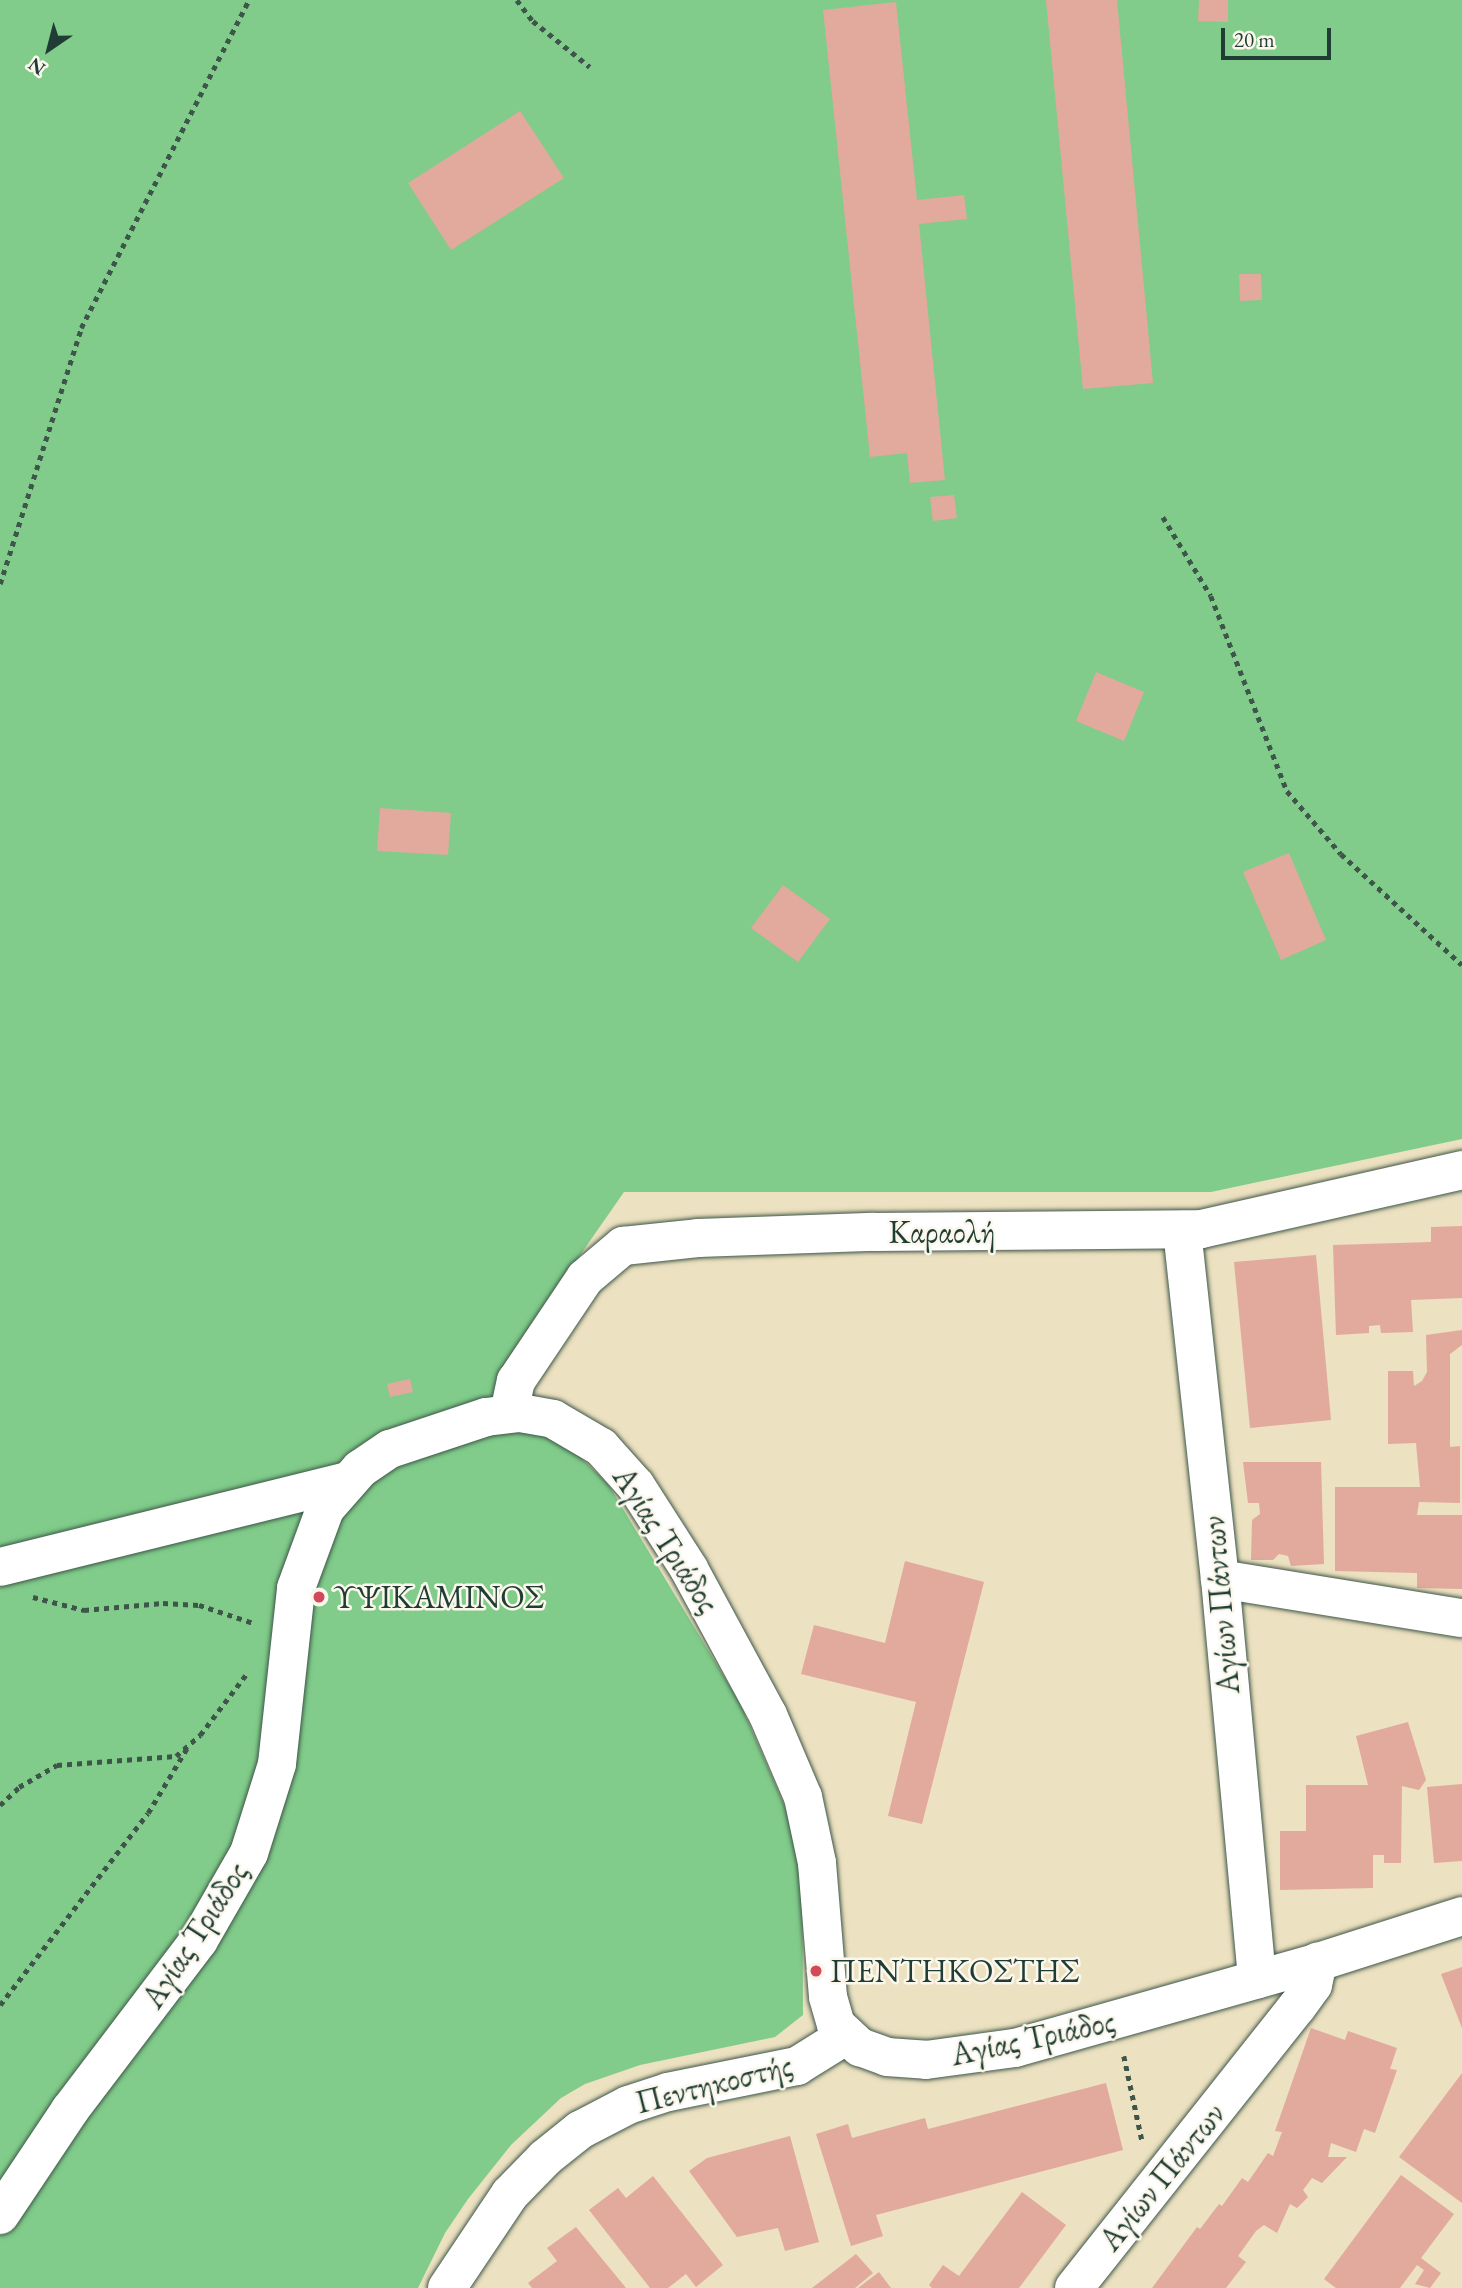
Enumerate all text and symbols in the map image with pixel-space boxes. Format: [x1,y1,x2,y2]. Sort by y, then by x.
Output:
north arrow [14,14,84,84]
scale bar [1224,14,1334,58]
text: 20 m [1234,26,1275,53]
text: N [23,52,50,81]
street label: Καραολή [889,1213,995,1251]
street label: Αγίας Τριάδος [604,1460,728,1620]
street label: Αγίων Πάντων [1194,1514,1248,1696]
place label: ΥΨΙΚΑΜΙΝΟΣ [333,1578,544,1616]
marker: ΥΨΙΚΑΜΙΝΟΣ [311,1589,327,1605]
street label: Αγίας Τριάδος [133,1855,257,2015]
place label: ΠΕΝΤΗΚΟΣΤΗΣ [830,1952,1079,1990]
marker: ΠΕΝΤΗΚΟΣΤΗΣ [808,1963,824,1979]
street label: Αγίας Τριάδος [947,2002,1119,2074]
street label: Πεντηκοστής [632,2046,796,2122]
street label: Αγίων Πάντων [1091,2095,1233,2259]

